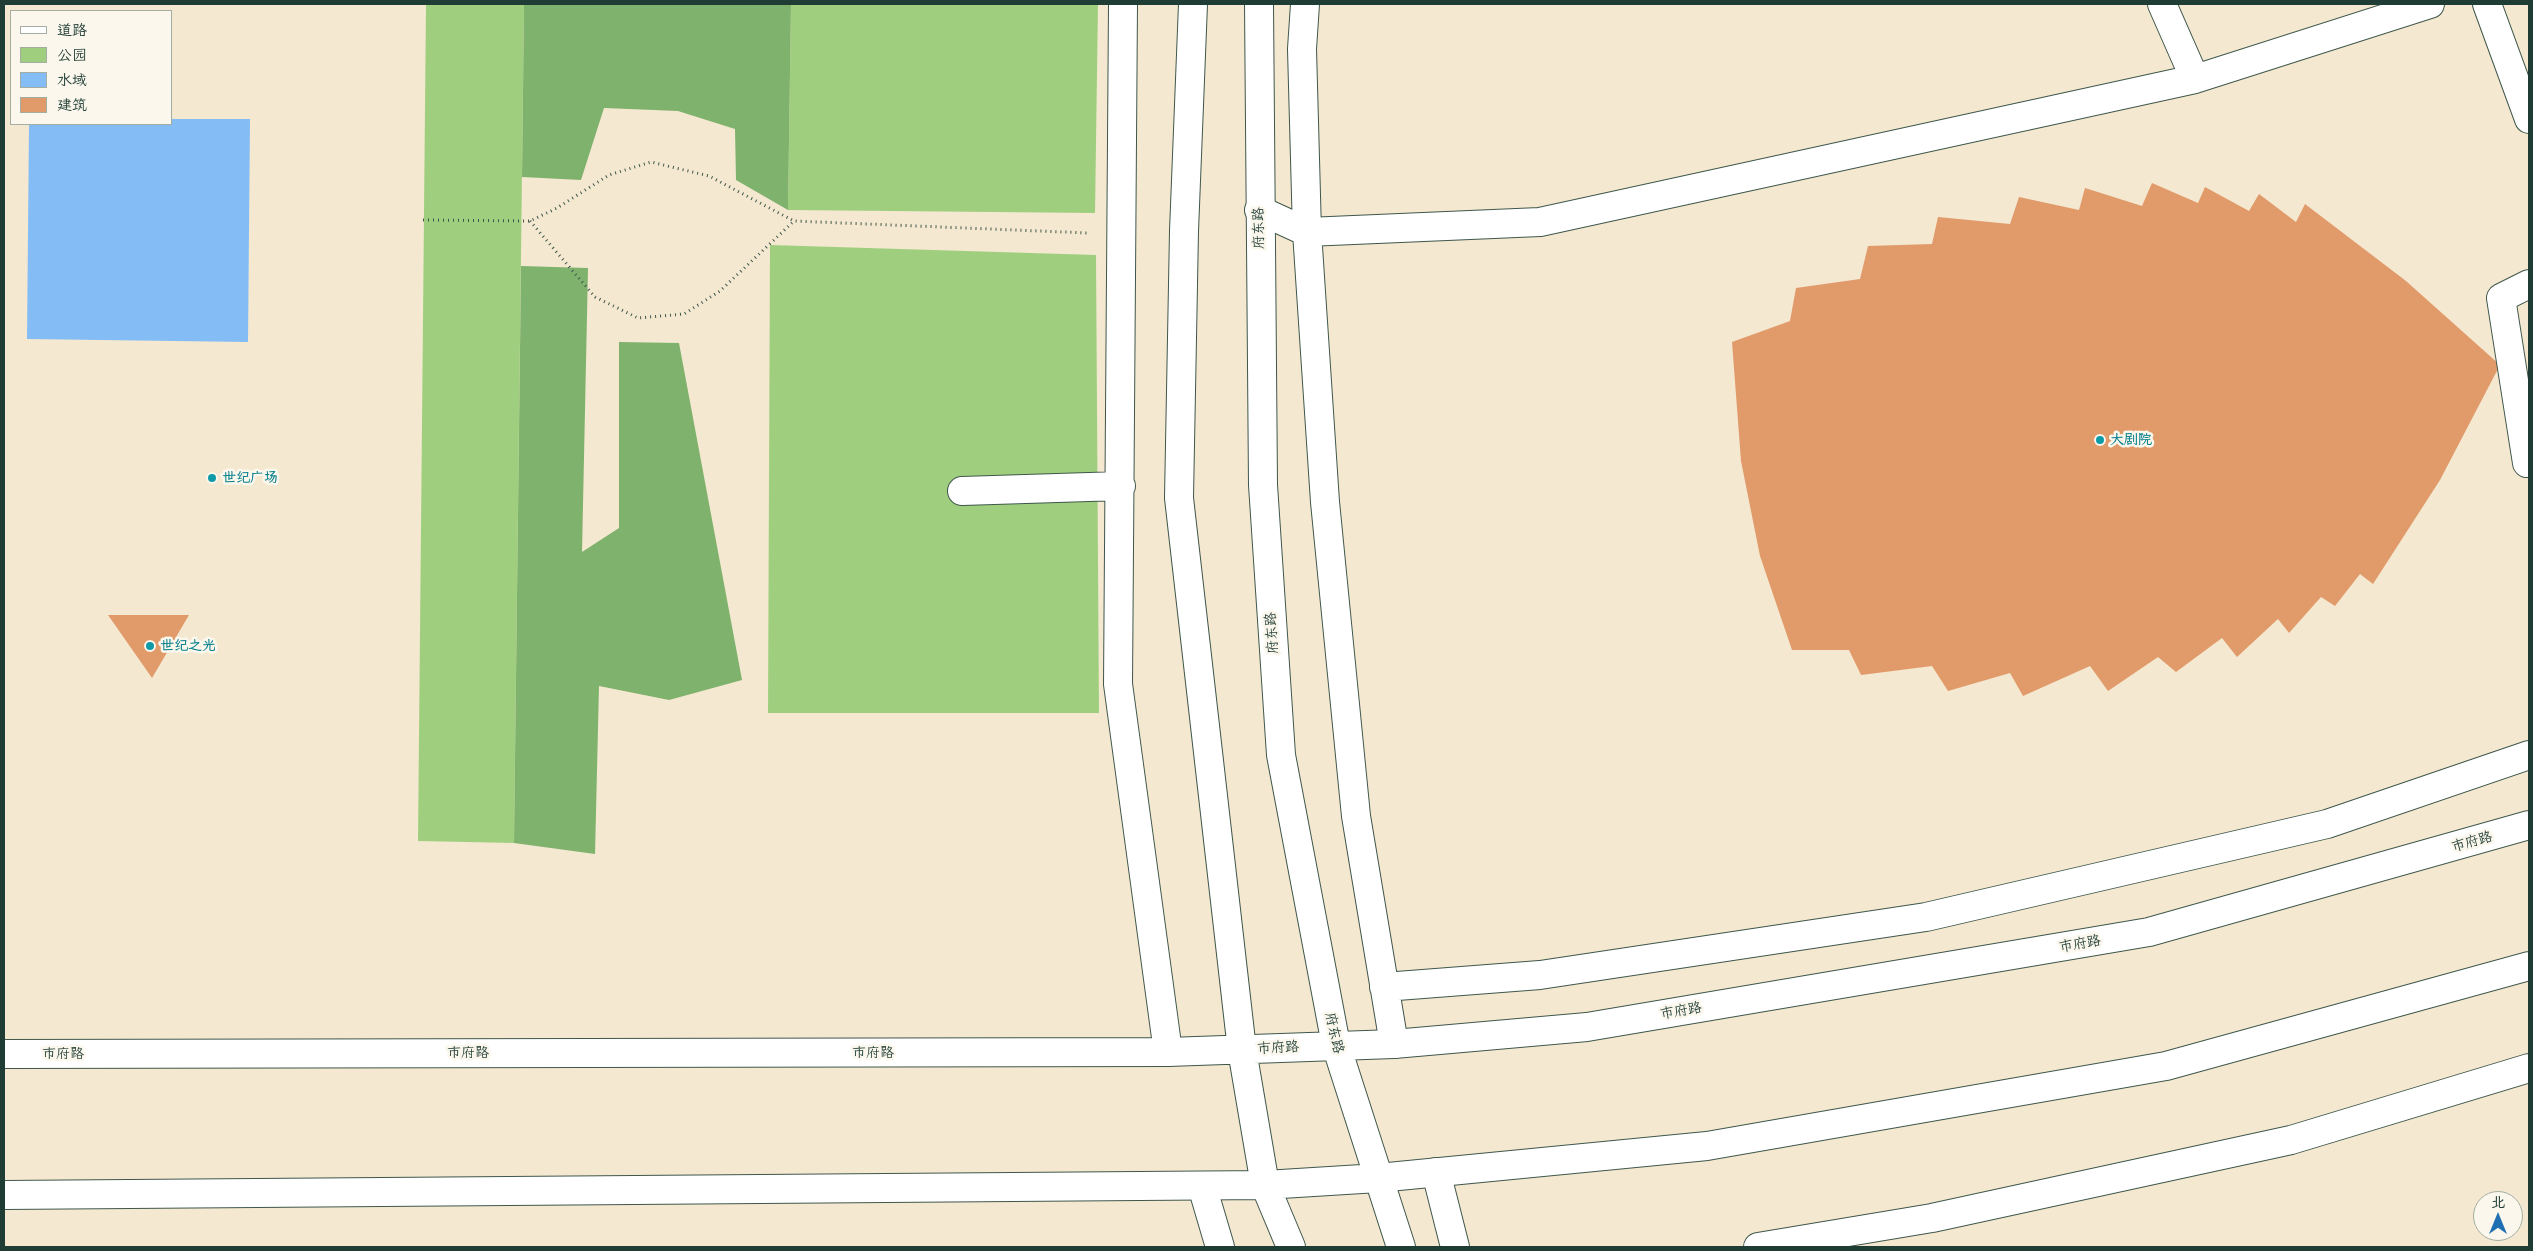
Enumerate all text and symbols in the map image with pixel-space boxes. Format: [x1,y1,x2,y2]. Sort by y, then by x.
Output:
legend [10,10,172,125]
text: 道路 [57,20,87,39]
text: 公园 [57,45,87,64]
text: 水域 [57,70,87,89]
text: 建筑 [57,95,87,114]
street label: 府东路 [1250,207,1268,249]
place label: 大剧院 [2110,432,2152,448]
marker: 大剧院 [2094,434,2106,446]
place label: 世纪广场 [222,470,278,486]
marker: 世纪广场 [206,472,218,484]
street label: 府东路 [1262,611,1282,655]
place label: 世纪之光 [160,638,216,654]
marker: 世纪之光 [144,640,156,652]
street label: 市府路 [2449,828,2495,856]
street label: 市府路 [2058,932,2102,956]
street label: 市府路 [1659,999,1703,1023]
street label: 府东路 [1321,1011,1347,1055]
street label: 市府路 [1257,1039,1299,1057]
street label: 市府路 [447,1045,489,1061]
street label: 市府路 [852,1045,894,1061]
street label: 市府路 [42,1046,84,1062]
north arrow [2473,1191,2523,1241]
text: 北 [2491,1193,2505,1211]

